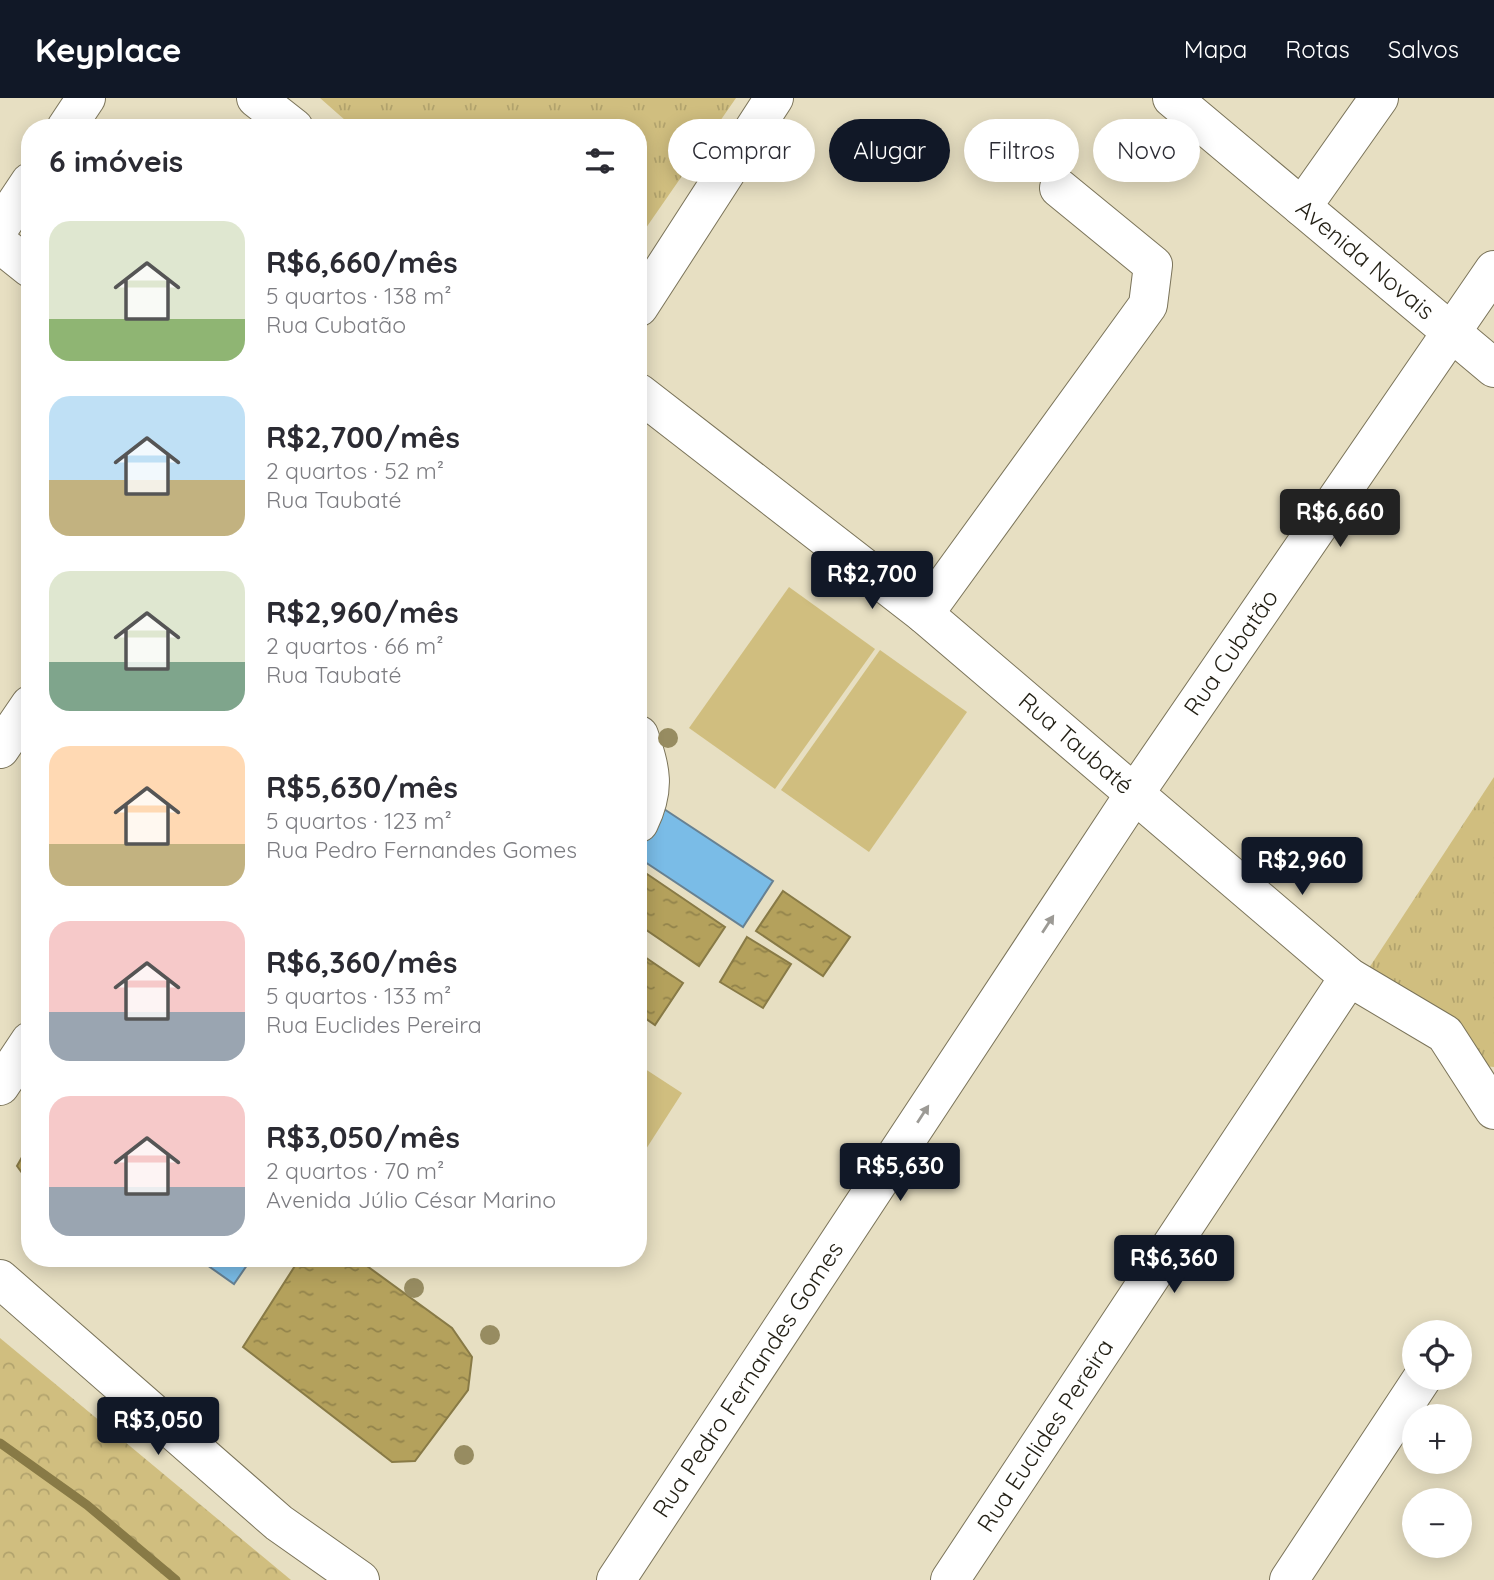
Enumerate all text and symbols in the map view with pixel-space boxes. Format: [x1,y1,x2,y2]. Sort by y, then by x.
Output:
text: Keyplace [35,29,182,70]
text: Mapa [1184,34,1247,64]
text: Rotas [1285,34,1350,64]
text: Salvos [1388,34,1459,64]
chip: Comprar [668,119,815,182]
chip: Alugar [829,119,950,182]
chip: Filtros [964,119,1079,182]
chip: Novo [1093,119,1200,182]
text: 6 imóveis [49,142,183,180]
icon: filters [581,142,619,180]
street label: Avenida Novais [1291,193,1441,326]
text: R$6,660/mês [266,243,458,281]
icon: home [105,249,189,333]
text: 5 quartos · 138 m² [266,281,452,310]
text: Rua Cubatão [266,310,406,339]
text: R$2,700/mês [266,418,460,456]
icon: home [105,424,189,508]
text: 2 quartos · 52 m² [266,456,444,485]
text: Rua Taubaté [266,485,401,514]
pin: R$6,660 [1275,490,1405,549]
text: R$6,660 [1296,497,1384,526]
pin: R$2,700 [807,552,937,611]
text: R$2,700 [827,559,917,588]
street label: Rua Cubatão [1177,583,1284,721]
text: R$2,960/mês [266,593,459,631]
icon: home [105,599,189,683]
text: 2 quartos · 66 m² [266,631,444,660]
text: Rua Taubaté [266,660,401,689]
street label: Rua Taubaté [1013,685,1140,800]
text: R$5,630/mês [266,768,458,806]
icon: home [105,774,189,858]
text: 5 quartos · 123 m² [266,806,452,835]
text: Rua Pedro Fernandes Gomes [266,835,577,864]
pin: R$2,960 [1237,838,1367,897]
text: R$2,960 [1258,845,1346,874]
one-way arrow [1042,914,1055,934]
text: R$6,360/mês [266,943,457,981]
icon: home [105,949,189,1033]
text: 5 quartos · 133 m² [266,981,451,1010]
text: Rua Euclides Pereira [266,1010,482,1039]
one-way arrow [916,1105,930,1123]
text: R$3,050/mês [266,1118,460,1156]
icon: home [105,1124,189,1208]
pin: R$5,630 [835,1144,965,1203]
text: R$5,630 [856,1151,944,1180]
text: 2 quartos · 70 m² [266,1156,444,1185]
text: Avenida Júlio César Marino [266,1185,556,1214]
street label: Rua Pedro Fernandes Gomes [645,1235,849,1523]
pin: R$6,360 [1109,1236,1239,1295]
text: R$6,360 [1130,1243,1218,1272]
map controls [1402,1320,1472,1558]
button: locate [1402,1320,1472,1390]
street label: Rua Euclides Pereira [970,1333,1119,1537]
pin: R$3,050 [93,1398,223,1457]
button: + [1402,1404,1472,1474]
text: R$3,050 [113,1405,203,1434]
button: − [1402,1488,1472,1558]

